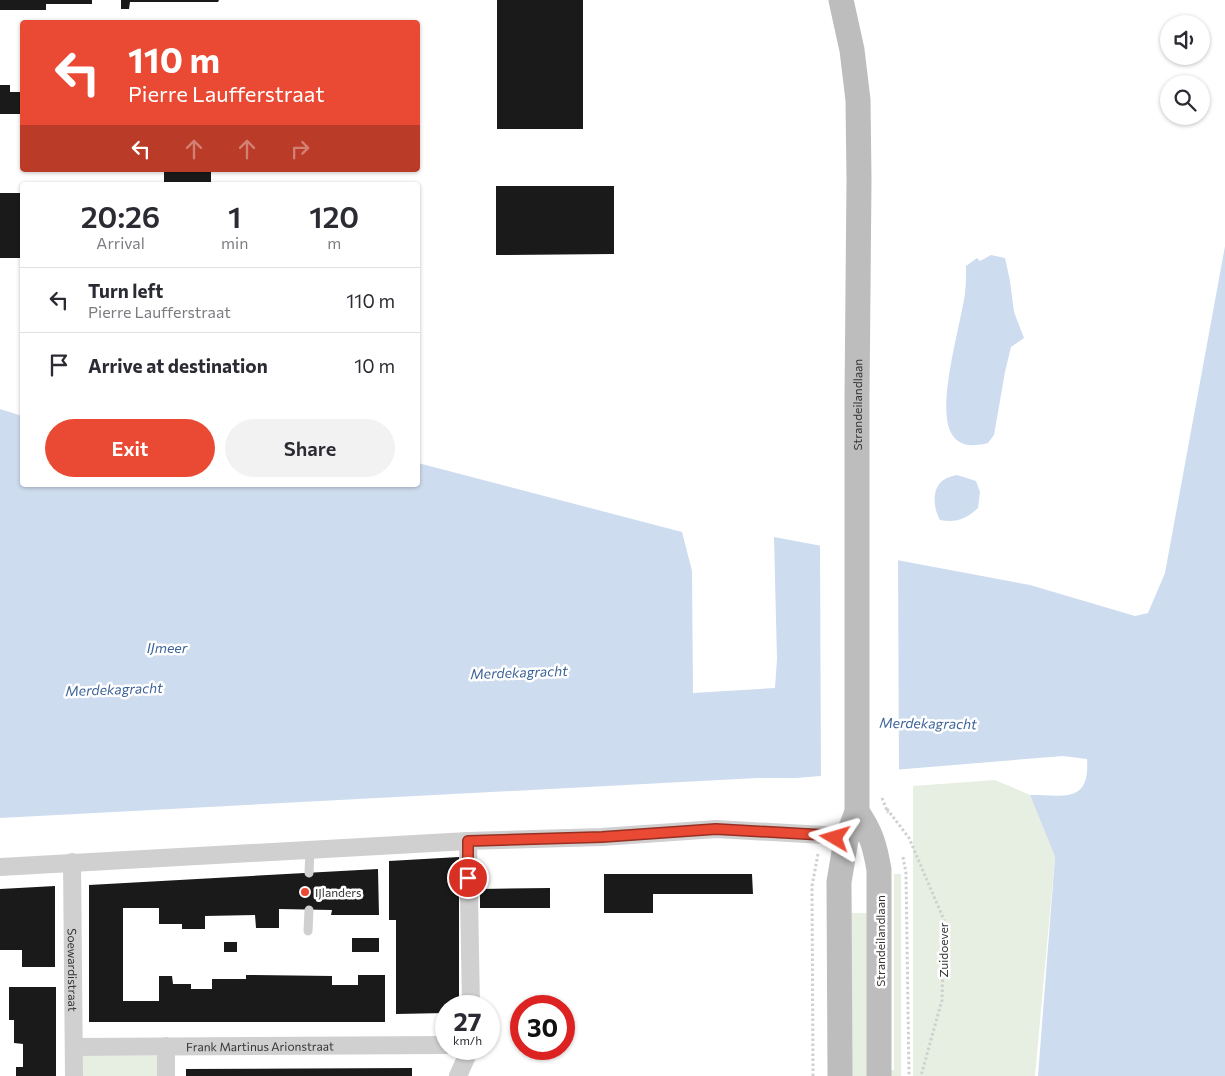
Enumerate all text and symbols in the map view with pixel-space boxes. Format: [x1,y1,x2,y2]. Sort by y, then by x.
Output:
map controls [1160,15,1210,125]
button: sound [1160,15,1210,65]
text: 110 m [128,37,220,80]
icon: left [45,40,110,105]
button: search [1160,75,1210,125]
text: Pierre Laufferstraat [128,80,324,107]
icon: left [127,135,155,163]
icon: ahead [180,135,208,163]
icon: ahead [233,135,261,163]
icon: right [286,135,314,163]
text: 20:26 [81,197,160,234]
text: 1 [228,197,241,234]
text: 120 [309,197,359,234]
text: Arrival [96,233,145,252]
text: min [221,233,248,252]
text: m [327,233,341,252]
text: Turn left [88,279,163,302]
icon: left [45,286,73,314]
text: 110 m [346,289,395,312]
text: Pierre Laufferstraat [88,302,231,321]
icon: arrive [45,351,73,379]
text: Arrive at destination [88,354,268,377]
text: 10 m [354,354,395,377]
street label: Strandeilandlaan [850,359,864,451]
button: Exit [45,419,215,477]
button: Share [225,419,395,477]
water label: IJmeer [147,639,188,656]
water label: Merdekagracht [470,662,568,682]
water label: Merdekagracht [65,679,163,699]
water label: Merdekagracht [879,714,977,732]
position arrow [808,811,860,863]
pin [447,857,489,899]
icon: arrive [454,864,482,892]
place label: IJlanders [315,885,361,900]
marker: IJlanders [299,886,311,898]
street label: Strandeilandlaan [873,895,887,987]
street label: Zuidoever [936,922,950,978]
street label: Soewardistraat [66,928,80,1012]
speed limit sign: 30 [510,995,575,1060]
text: 27 [454,1006,481,1036]
text: km/h [453,1033,482,1047]
street label: Frank Martinus Arionstraat [186,1039,334,1053]

